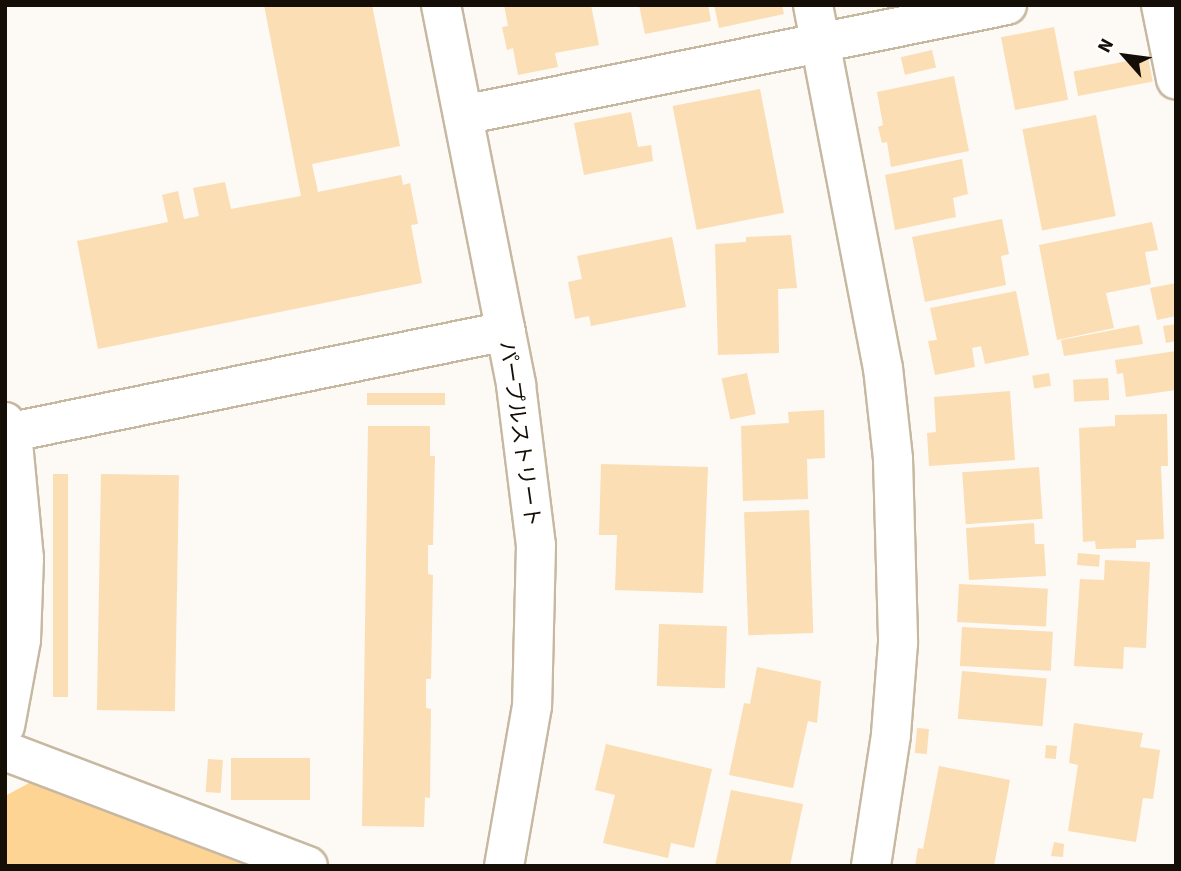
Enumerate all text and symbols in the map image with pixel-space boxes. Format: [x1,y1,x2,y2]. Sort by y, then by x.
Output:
north arrow [1090,21,1160,91]
text: N [1091,34,1121,58]
street label: パープルストリート [494,339,546,529]

